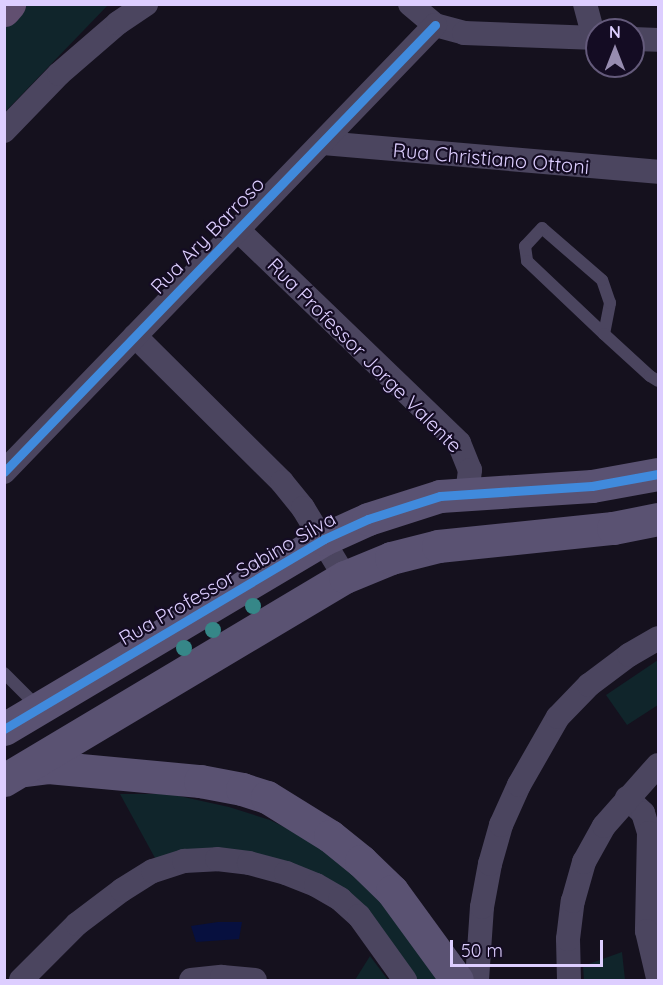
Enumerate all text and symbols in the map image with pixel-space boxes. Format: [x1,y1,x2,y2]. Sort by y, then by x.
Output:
north arrow [585,18,645,78]
text: N [609,22,621,42]
street label: Rua Christiano Ottoni [392,137,590,179]
street label: Rua Ary Barroso [145,172,269,298]
street label: Rua Professor Jorge Valente [263,253,467,457]
street label: Rua Professor Sabino Silva [114,506,340,650]
scale bar [453,928,606,966]
text: 50 m [461,939,503,962]

